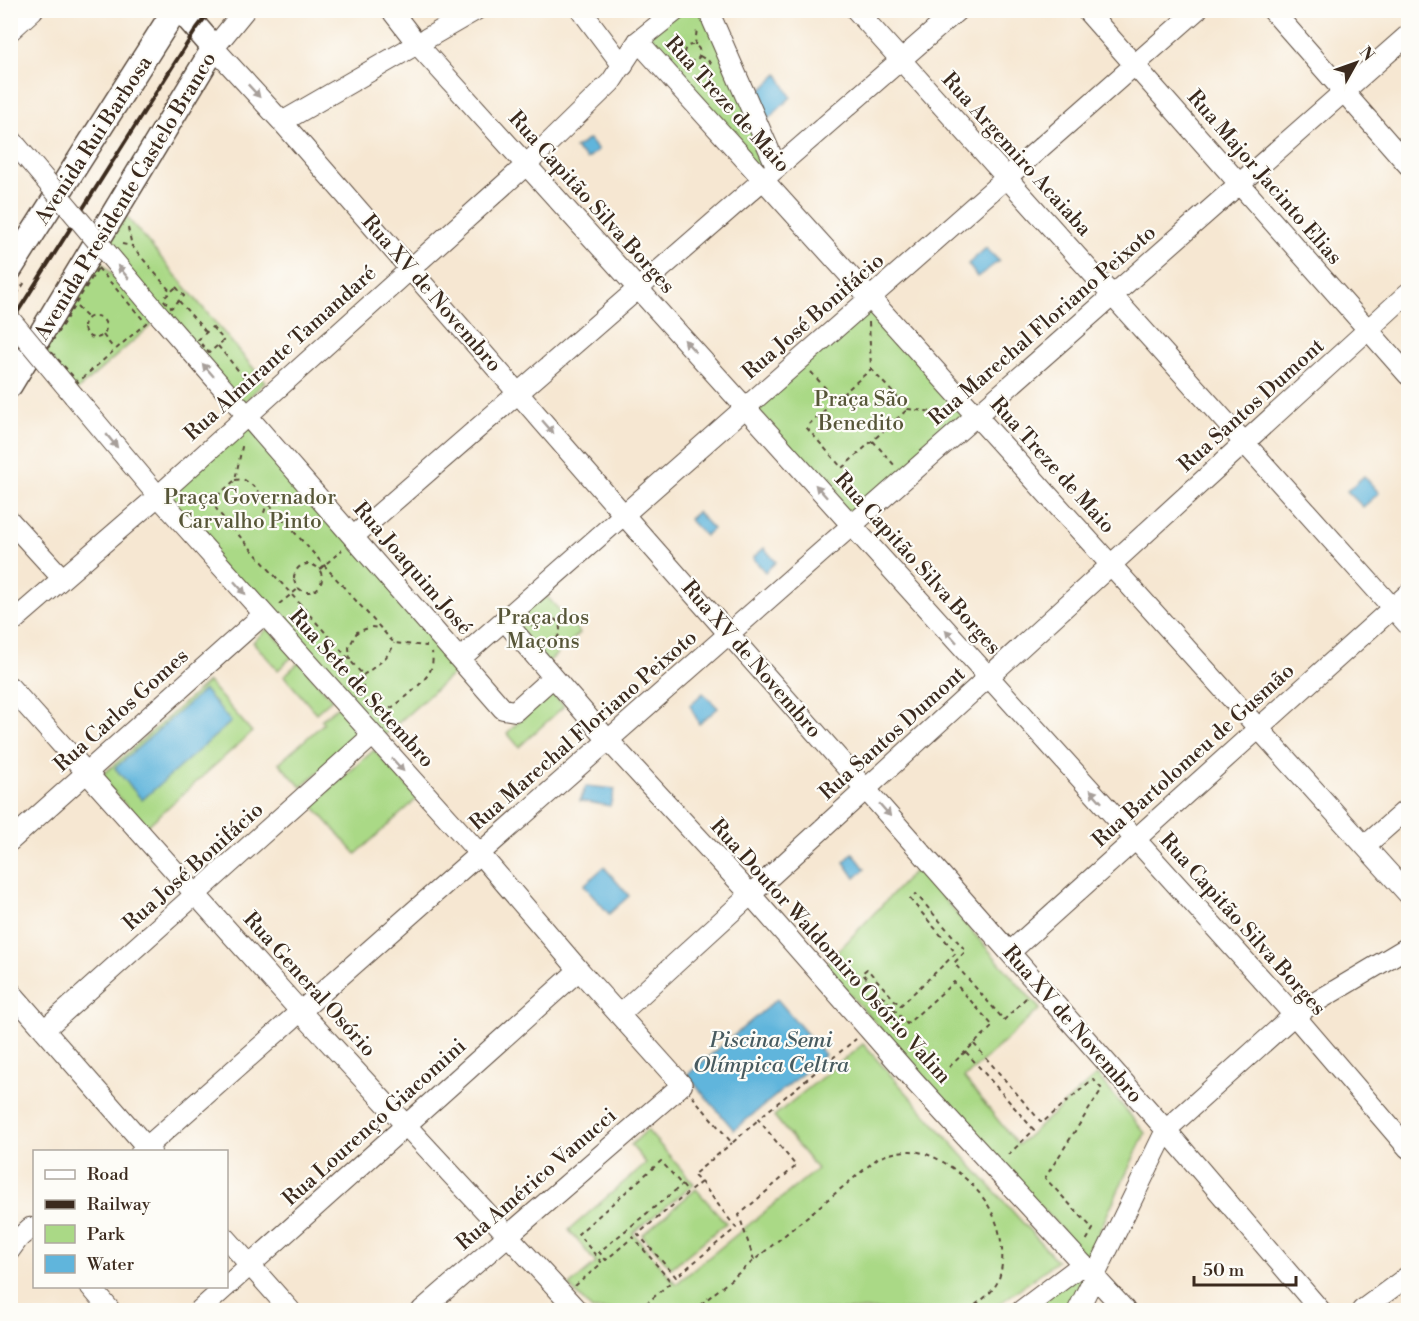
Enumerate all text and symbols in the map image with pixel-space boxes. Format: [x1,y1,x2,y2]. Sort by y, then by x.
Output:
street label: Rua Treze de Maio [659,31,795,178]
north arrow [1326,33,1386,93]
text: N [1355,43,1379,66]
street label: Avenida Presidente Castelo Branco [29,48,222,346]
street label: Avenida Rui Barbosa [29,51,158,231]
street label: Rua Argemiro Acaiaba [936,67,1097,242]
one-way arrow [246,84,260,98]
street label: Rua Major Jacinto Elias [1181,85,1347,270]
street label: Rua Capitão Silva Borges [502,106,680,299]
street label: Rua XV de Novembro [356,210,507,378]
street label: Rua Marechal Floriano Peixoto [924,220,1162,432]
street label: Rua José Bonifácio [737,248,890,386]
street label: Rua Almirante Tamandaré [179,261,382,447]
one-way arrow [117,265,130,280]
street label: Rua Santos Dumont [1173,333,1330,478]
one-way arrow [683,339,697,354]
one-way arrow [202,363,215,378]
park label: Praça São Benedito [814,387,908,437]
street label: Rua Treze de Maio [984,392,1120,539]
one-way arrow [541,419,554,434]
one-way arrow [105,433,118,449]
street label: Rua Capitão Silva Borges [828,467,1006,660]
one-way arrow [815,484,828,499]
park label: Praça Governador Carvalho Pinto [164,485,336,535]
street label: Rua Joaquim José [347,497,477,641]
street label: Rua XV de Novembro [676,576,827,744]
one-way arrow [233,580,246,595]
street label: Rua Sete de Setembro [283,604,439,773]
park label: Praça dos Maçons [497,605,589,655]
street label: Rua Marechal Floriano Peixoto [465,625,703,837]
one-way arrow [945,629,958,644]
street label: Rua Carlos Gomes [49,643,194,778]
street label: Rua Bartolomeu de Gusmão [1087,658,1300,853]
street label: Rua Santos Dumont [814,661,971,806]
one-way arrow [391,757,405,772]
one-way arrow [1090,789,1103,804]
street label: Rua José Bonifácio [118,797,269,937]
one-way arrow [878,802,891,817]
street label: Rua Doutor Waldomiro Osório Valim [704,814,956,1090]
street label: Rua Capitão Silva Borges [1153,828,1331,1021]
street label: Rua General Osório [237,907,381,1063]
street label: Rua XV de Novembro [997,941,1148,1109]
water label: Piscina Semi Olímpica Celtra [693,1027,850,1079]
street label: Rua Lourenço Giacomini [278,1033,472,1212]
street label: Rua Américo Vanucci [451,1103,622,1257]
legend [33,1150,228,1288]
text: Road [87,1163,130,1186]
text: Railway [87,1193,151,1216]
text: Park [87,1223,126,1246]
scale bar [1194,1249,1296,1287]
text: Water [86,1253,135,1276]
text: 50 m [1203,1259,1245,1282]

